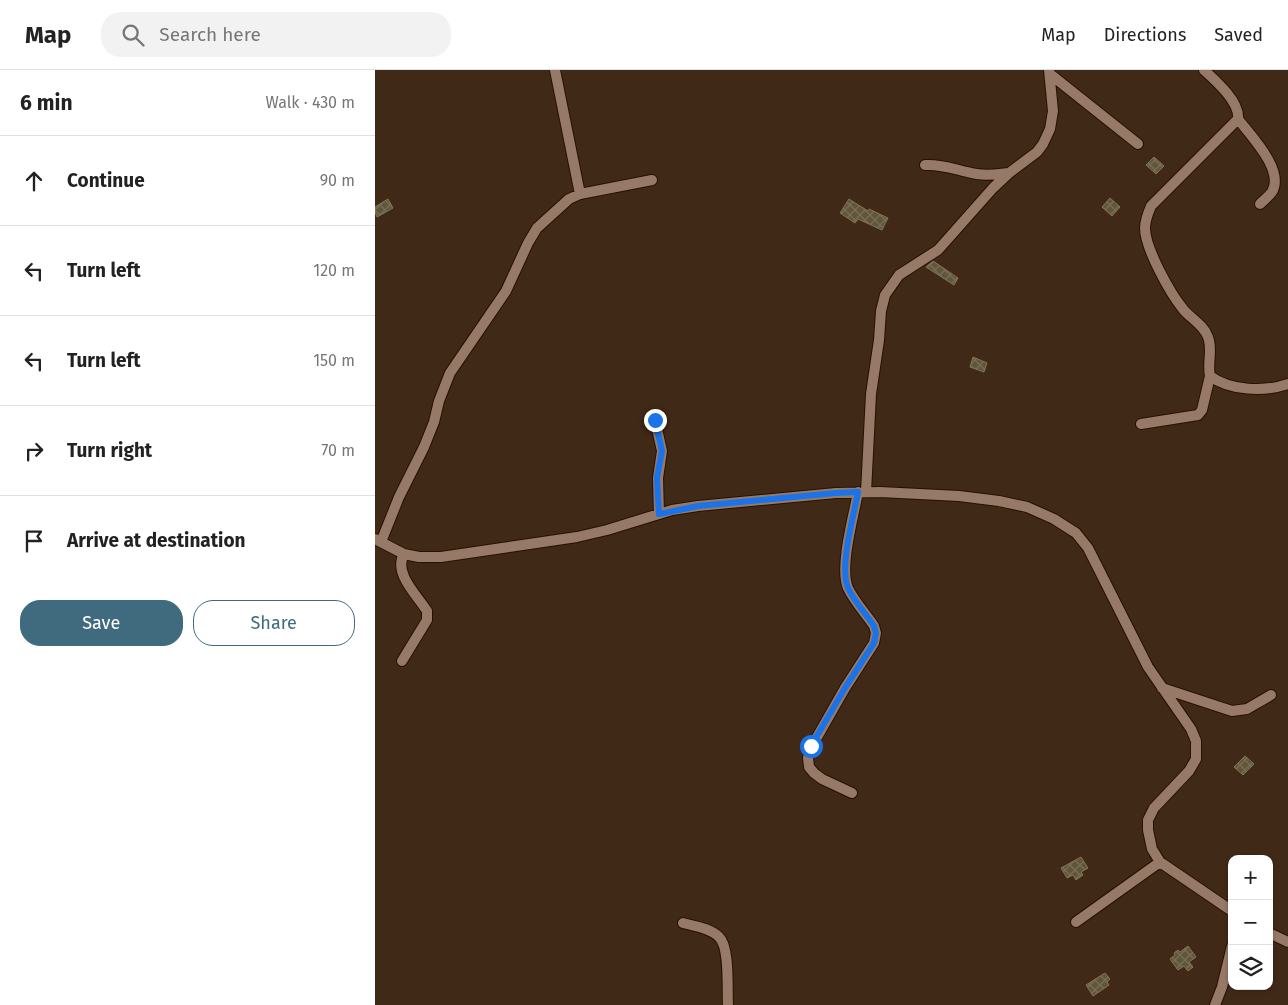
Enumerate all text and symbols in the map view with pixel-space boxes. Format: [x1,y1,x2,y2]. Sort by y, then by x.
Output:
search box [101,12,451,57]
text: Map [25,21,71,49]
icon: search [119,21,147,49]
text: Search here [159,23,261,46]
text: Map [1041,24,1076,46]
text: Directions [1104,24,1186,46]
text: Saved [1214,24,1263,46]
text: 6 min [20,90,73,116]
text: Walk · 430 m [265,93,355,112]
icon: ahead [20,167,48,195]
text: Continue [67,169,145,192]
text: 90 m [320,171,355,190]
icon: left [20,257,48,285]
text: Turn left [67,259,141,282]
text: 120 m [313,261,355,280]
icon: left [20,347,48,375]
text: Turn left [67,349,141,372]
text: 150 m [313,351,355,370]
route end [644,409,667,432]
icon: right [20,437,48,465]
text: Turn right [67,439,152,462]
text: 70 m [321,441,355,460]
icon: arrive [20,527,48,555]
text: Arrive at destination [67,529,246,552]
button: Save [20,600,183,646]
button: Share [193,600,355,646]
route start [800,735,823,758]
map controls [1228,855,1273,990]
button: + [1228,855,1273,900]
button: − [1228,900,1273,945]
button: layers [1228,945,1273,990]

